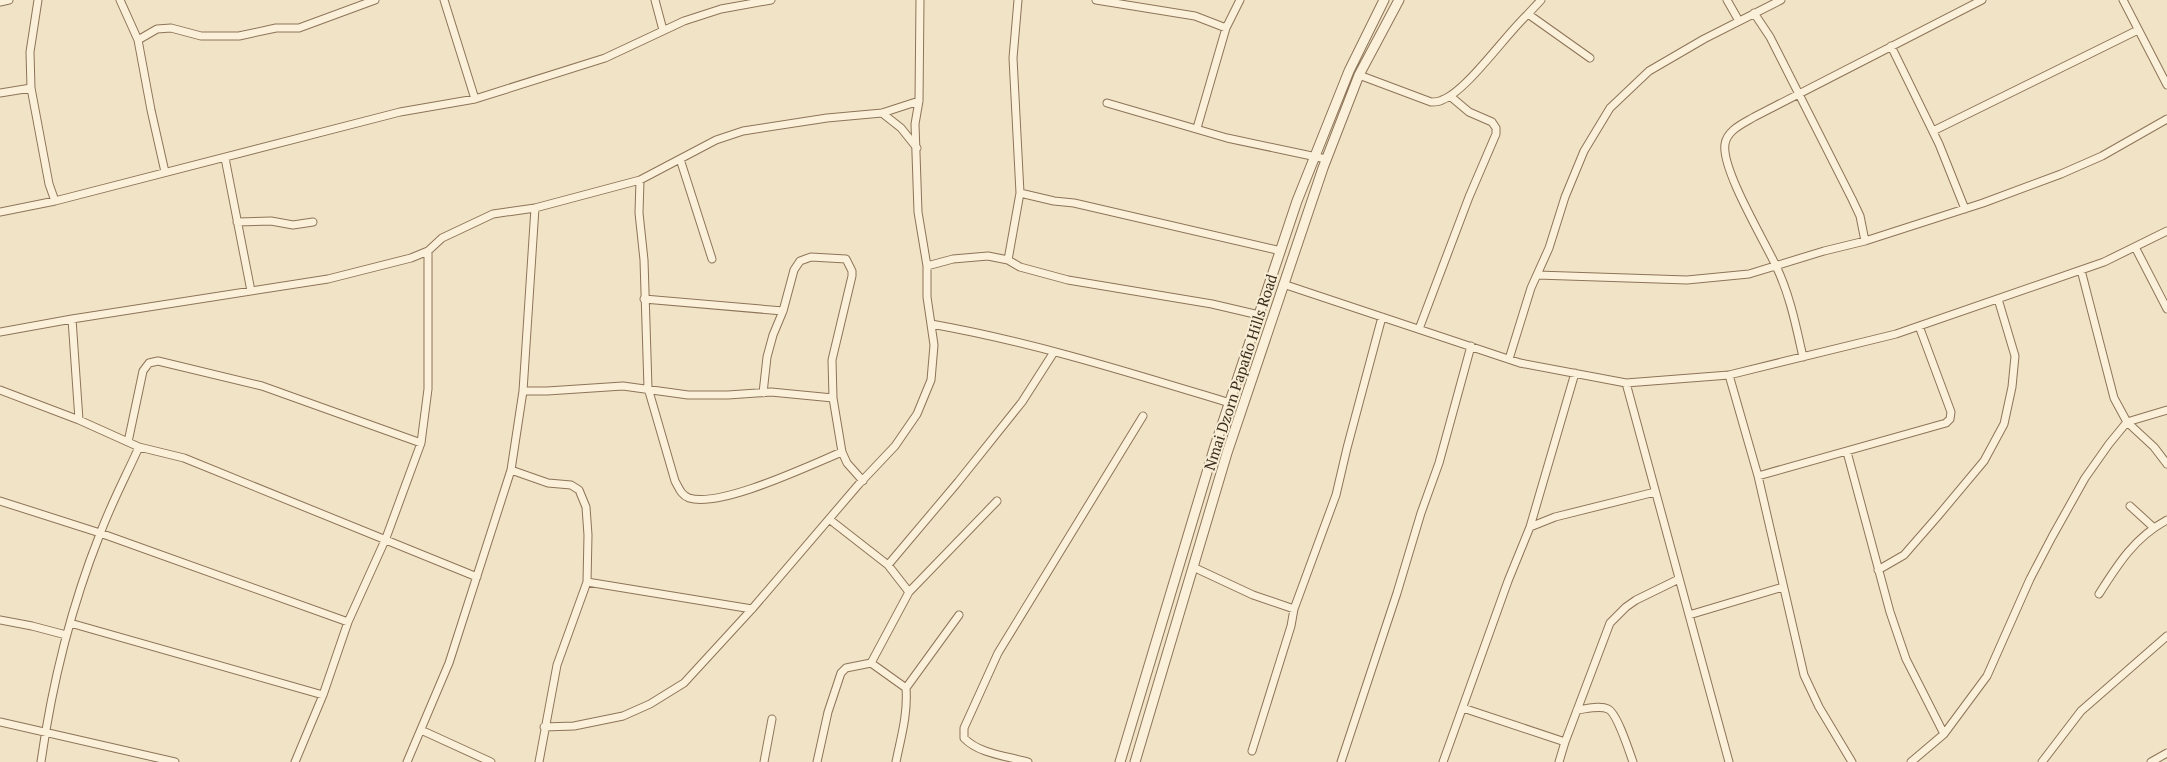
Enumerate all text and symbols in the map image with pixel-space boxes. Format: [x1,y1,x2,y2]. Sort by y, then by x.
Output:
street label: Nmai Dzorn Papafio Hills Road [1199,271,1281,473]

